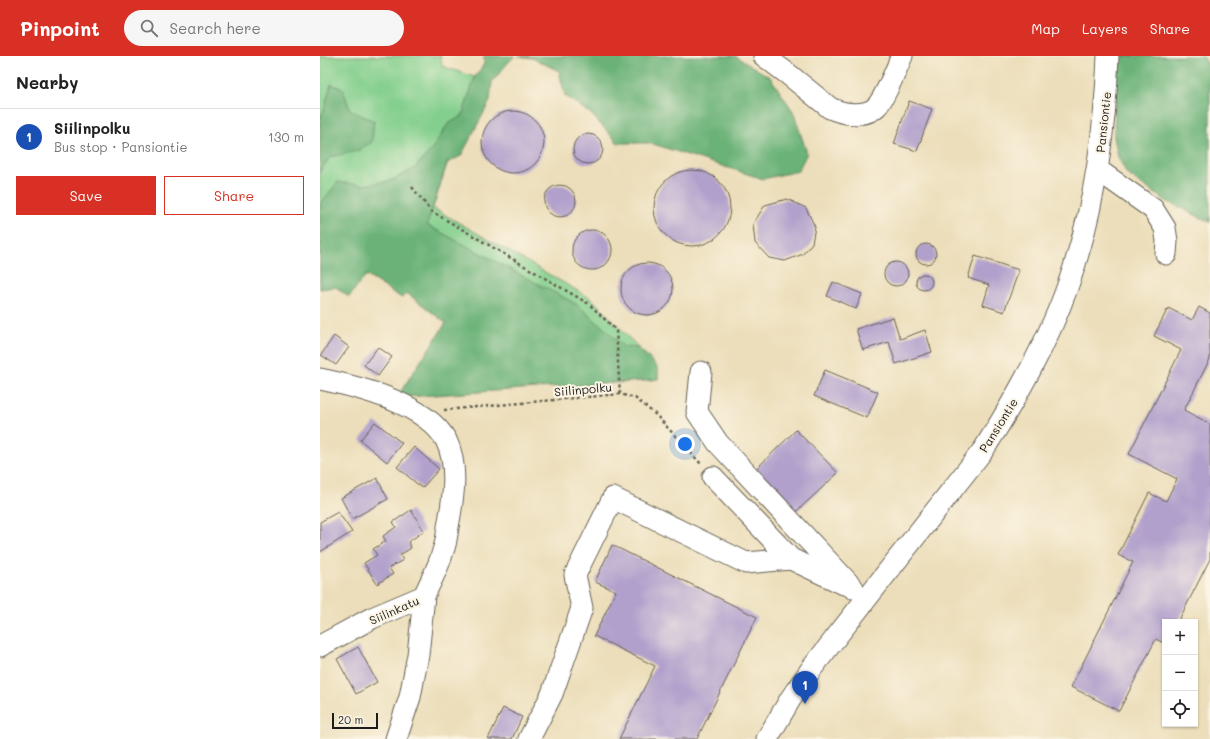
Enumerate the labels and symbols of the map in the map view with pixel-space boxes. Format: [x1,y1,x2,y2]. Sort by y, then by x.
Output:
street label: Pansiontie [1092,91,1114,153]
street label: Siilinpolku [553,379,613,399]
street label: Pansiontie [975,395,1021,455]
your location [675,434,695,454]
street label: Siilinkatu [366,592,422,628]
pin: 1 [792,671,818,704]
scale bar [332,711,378,730]

